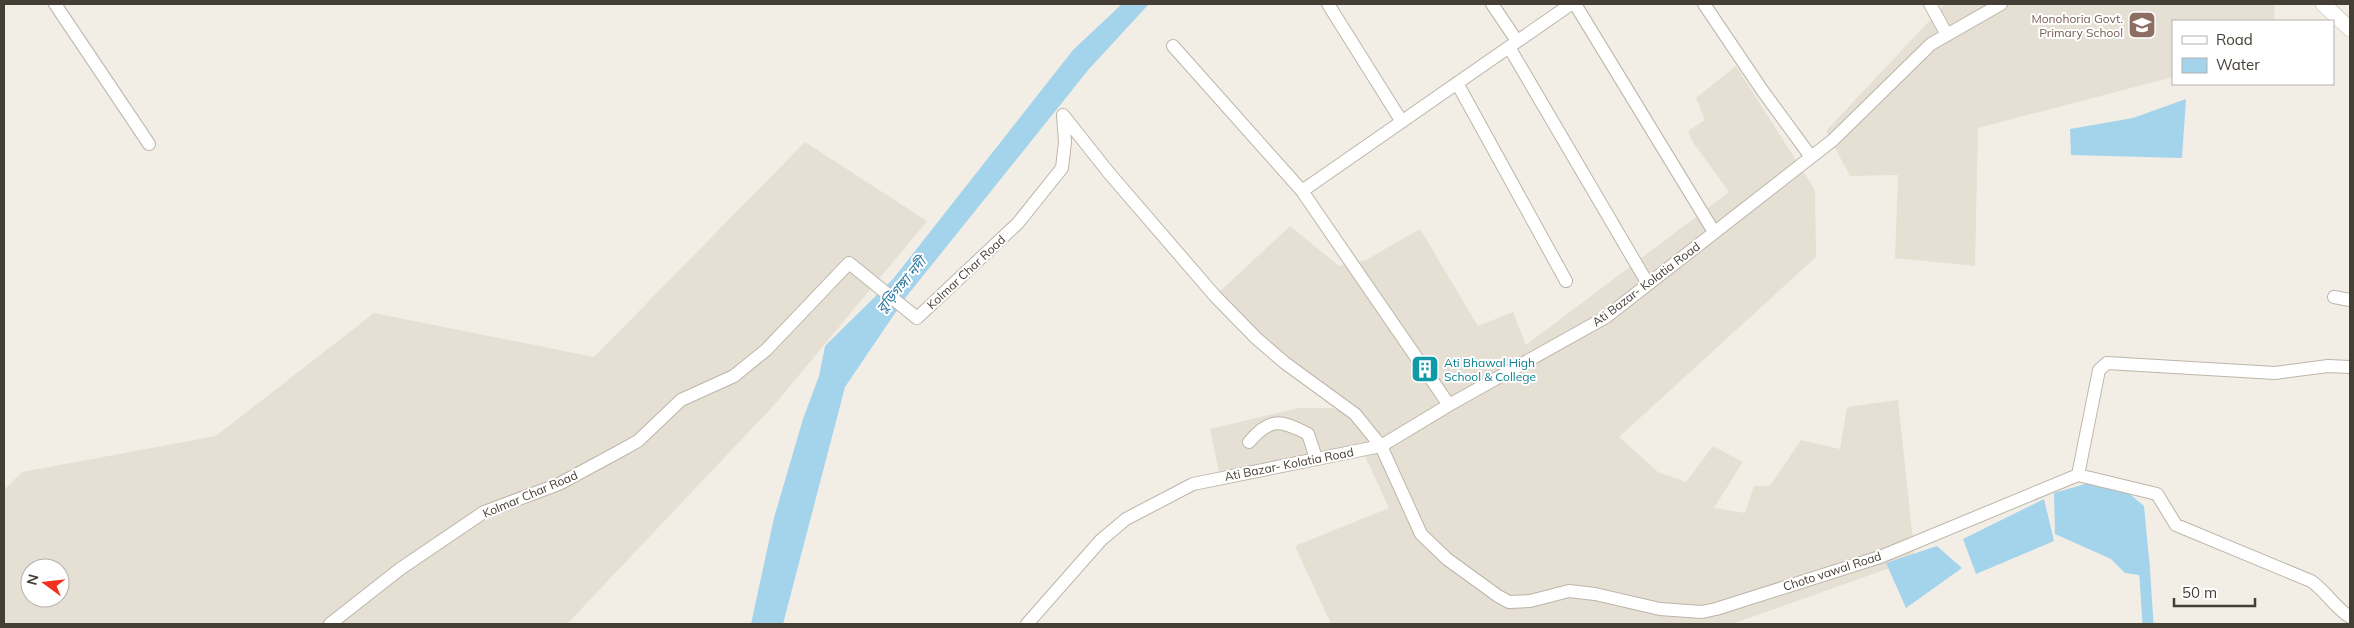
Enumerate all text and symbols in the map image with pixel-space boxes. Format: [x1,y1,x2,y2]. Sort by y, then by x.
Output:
school or university icon: Monohoria Govt. Primary School [2127,10,2157,40]
place label: Monohoria Govt. Primary School [2031,11,2123,40]
legend [2172,20,2334,85]
text: Road [2216,30,2253,49]
text: Water [2216,55,2260,74]
street label: Kolmar Char Road [924,232,1008,312]
street label: Ati Bazar- Kolatia Road [1589,239,1703,329]
water label: বুড়িগঙ্গা নদী [872,251,932,317]
building icon: Ati Bhawal High School & College [1410,354,1440,384]
place label: Ati Bhawal High School & College [1444,355,1536,384]
street label: Ati Bazar- Kolatia Road [1223,444,1355,484]
street label: Kolmar Char Road [480,467,580,521]
street label: Choto vawal Road [1781,548,1883,594]
north arrow [20,558,70,608]
text: N [22,572,43,587]
scale bar [2174,576,2255,608]
text: 50 m [2182,583,2217,602]

